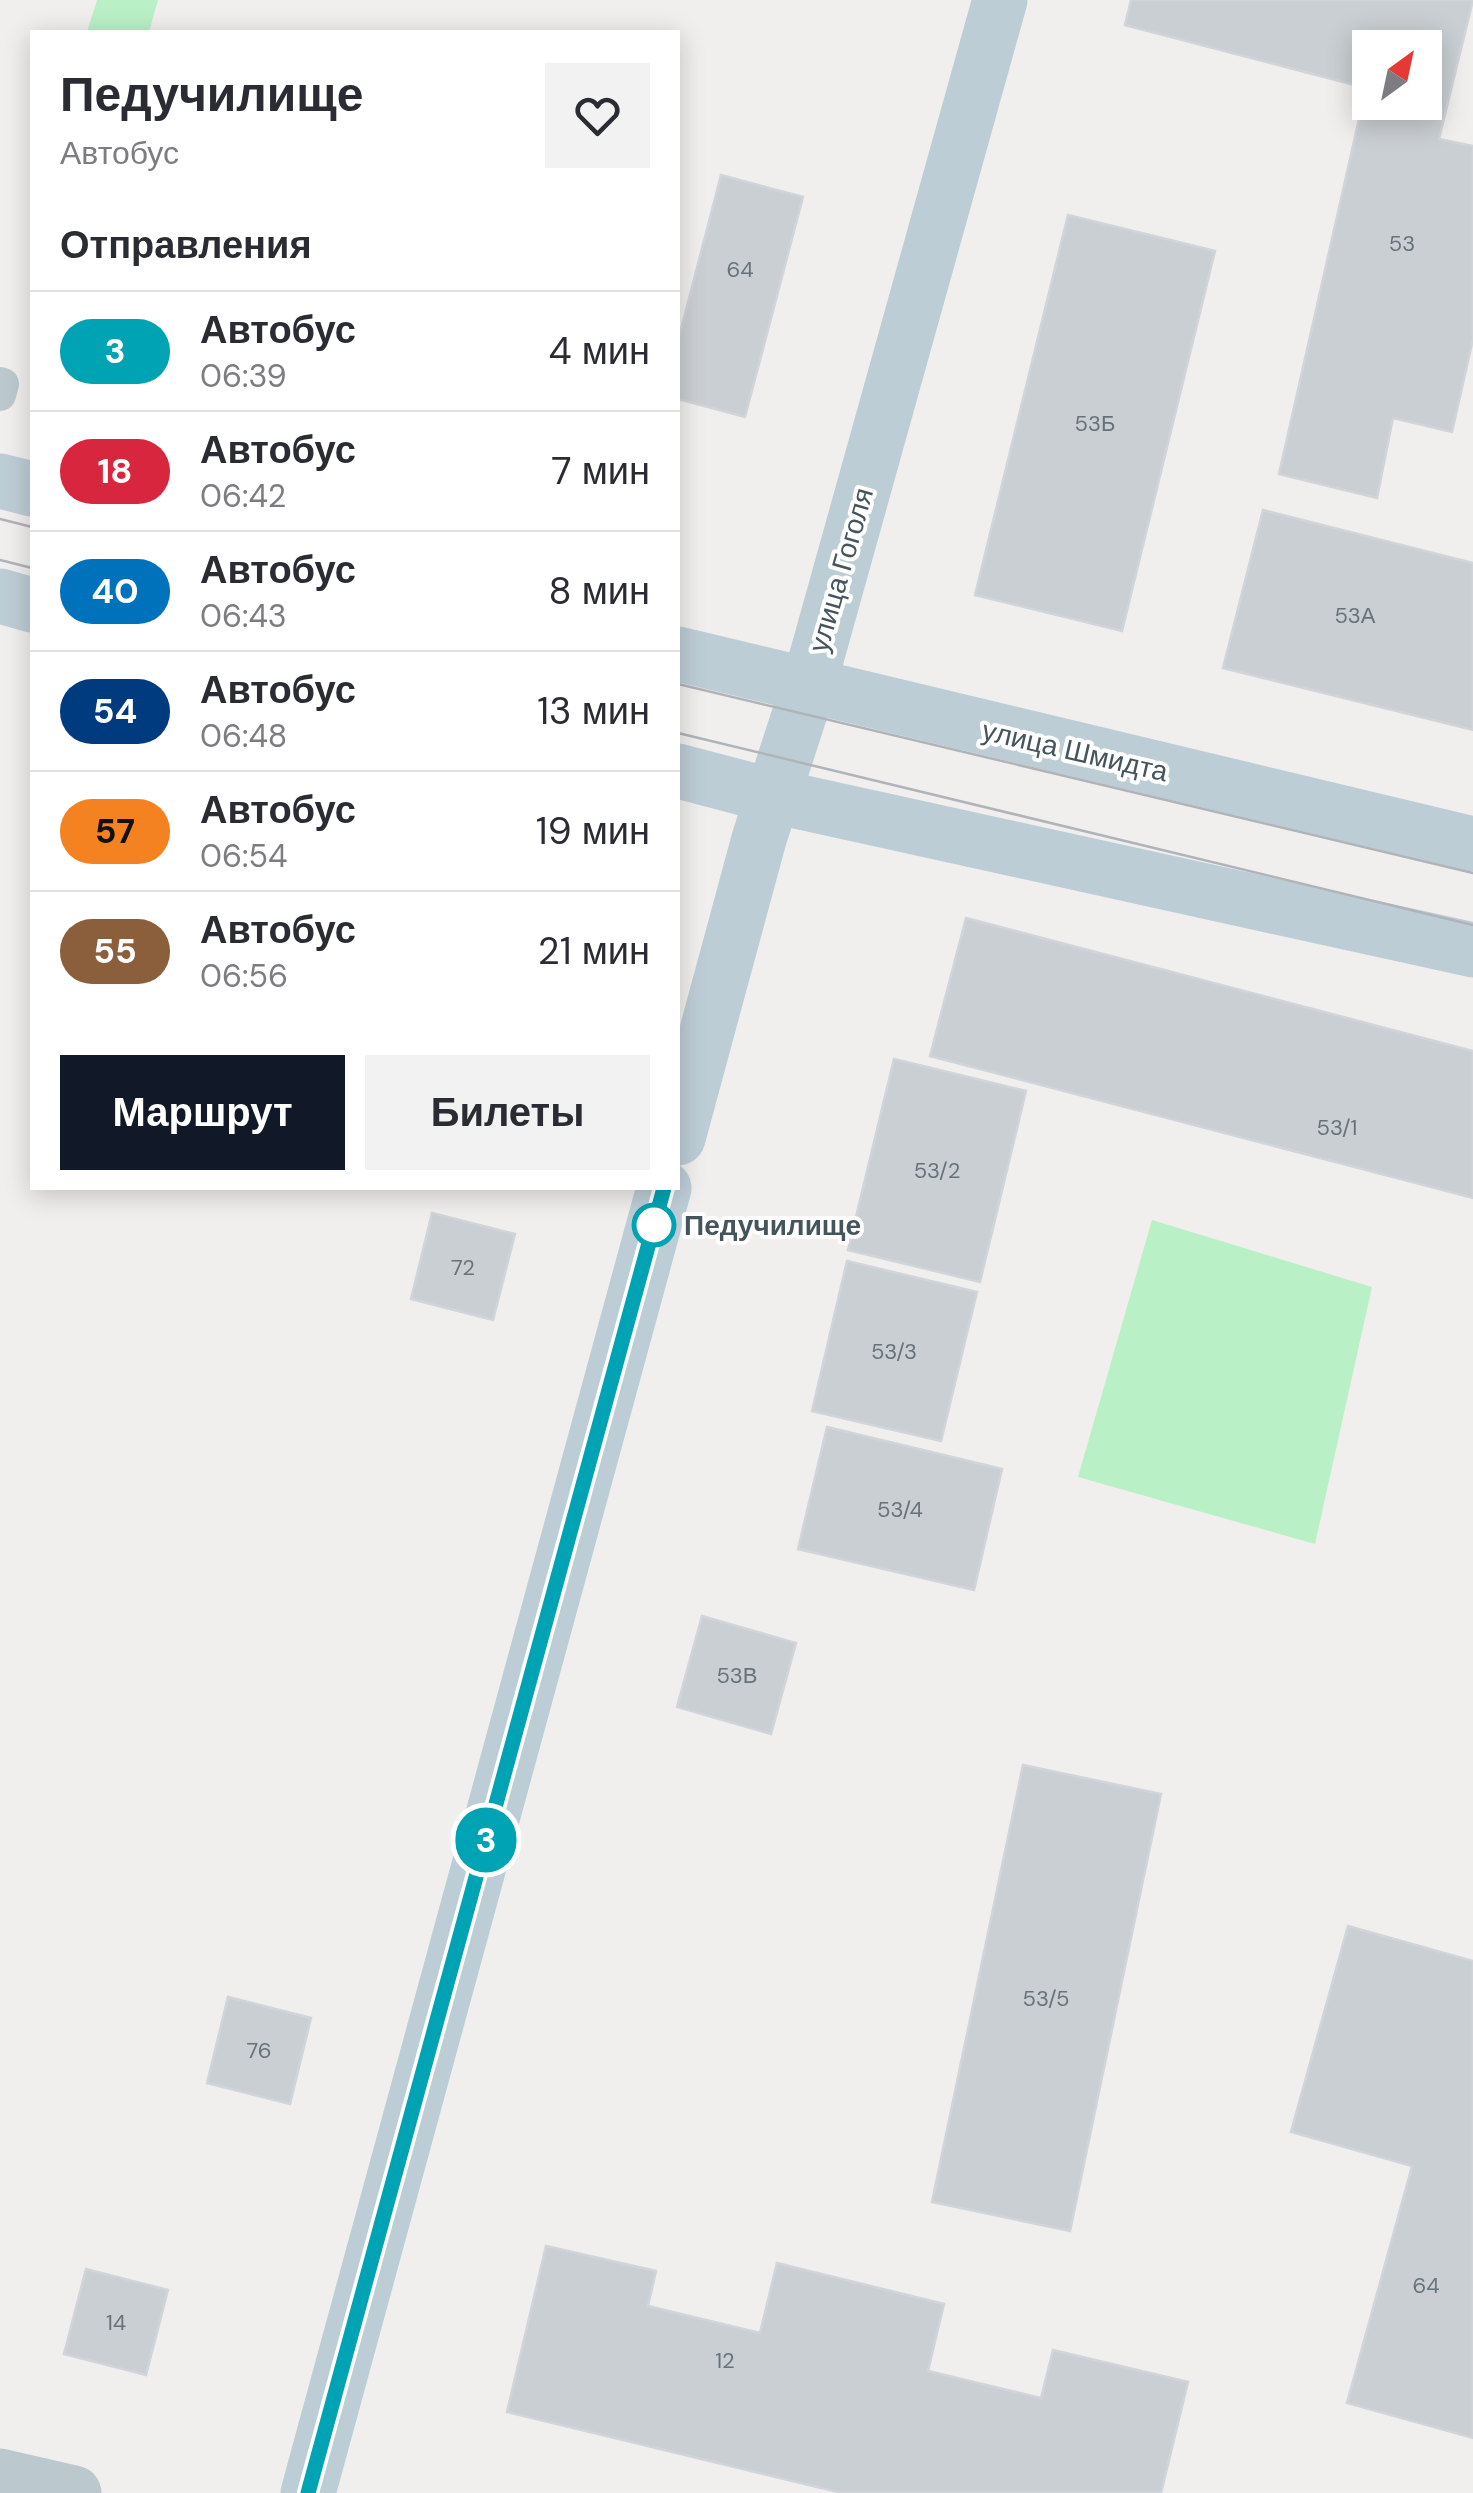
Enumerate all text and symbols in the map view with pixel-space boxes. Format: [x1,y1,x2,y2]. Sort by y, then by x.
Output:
north arrow [1352,30,1442,120]
map controls [1352,30,1442,120]
text: Педучилище [60,63,364,126]
button: heart [545,63,650,168]
text: Автобус [60,132,179,174]
text: Отправления [60,220,312,270]
house number: 53 [1389,229,1415,258]
house number: 64 [726,255,754,284]
text: Автобус [200,305,356,355]
text: 4 мин [548,326,650,376]
text: 3 [104,328,126,374]
text: 06:39 [200,355,287,397]
house number: 53Б [1075,409,1115,438]
text: Автобус [200,425,356,475]
text: 7 мин [551,446,650,496]
text: 18 [98,448,132,494]
text: 06:42 [200,475,286,517]
street label: улица Гоголя [800,484,882,656]
text: Автобус [200,545,356,595]
text: 8 мин [548,566,650,616]
text: 40 [91,568,139,614]
text: 06:43 [200,595,287,637]
house number: 53А [1334,601,1376,630]
text: Автобус [200,665,356,715]
text: 13 мин [537,686,650,736]
text: 54 [93,688,137,734]
street label: улица Шмидта [979,712,1172,790]
text: 06:48 [200,715,287,757]
text: Автобус [200,785,356,835]
text: 19 мин [536,806,650,856]
text: 57 [95,808,135,854]
text: 06:54 [200,835,287,877]
text: Автобус [200,905,356,955]
text: 21 мин [538,926,650,976]
text: 55 [93,928,137,974]
text: 06:56 [200,955,288,997]
button: Маршрут [60,1055,345,1170]
button: Билеты [365,1055,650,1170]
house number: 53/1 [1317,1113,1357,1142]
house number: 53/2 [914,1156,960,1185]
marker: Педучилище [633,1204,675,1246]
place label: Педучилище [684,1207,861,1244]
house number: 72 [451,1253,475,1282]
house number: 53/3 [871,1337,917,1366]
house number: 53/4 [877,1495,923,1524]
house number: 53В [716,1661,758,1690]
line badge: 3 [454,1808,518,1872]
text: 3 [475,1817,497,1863]
house number: 53/5 [1023,1984,1069,2013]
house number: 76 [247,2036,272,2065]
house number: 64 [1412,2271,1440,2300]
house number: 14 [106,2308,126,2337]
house number: 12 [715,2346,735,2375]

